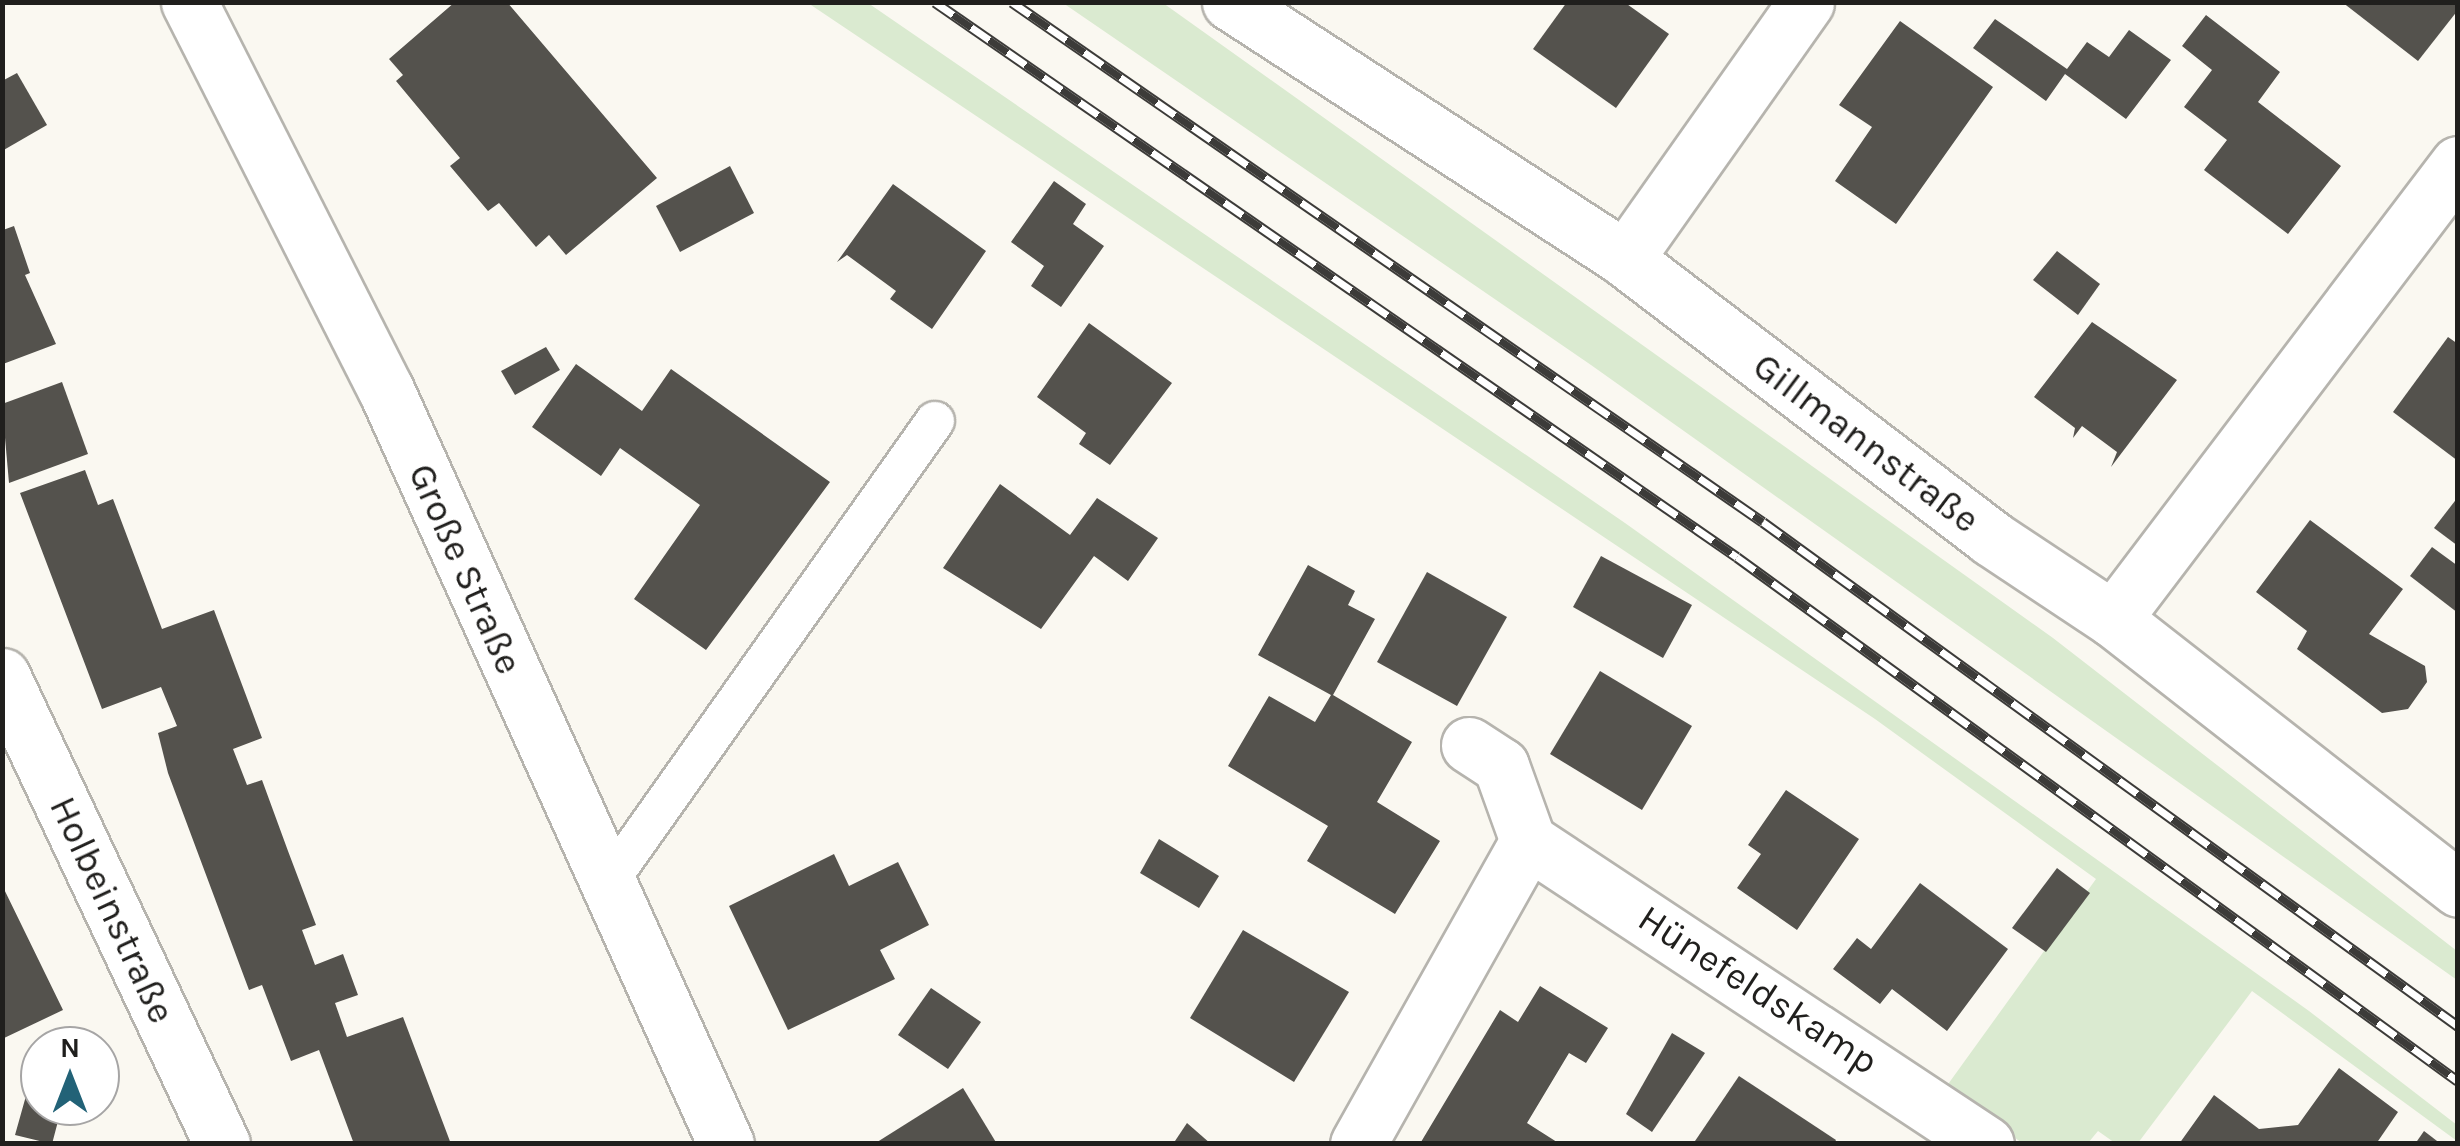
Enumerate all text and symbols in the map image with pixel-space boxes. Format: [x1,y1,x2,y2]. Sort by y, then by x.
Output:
street label: Gillmannstraße [1744,343,1988,543]
street label: Große Straße [398,457,532,681]
street label: Holbeinstraße [40,789,184,1031]
street label: Hünefeldskamp [1630,896,1886,1084]
north arrow [20,1026,120,1126]
text: N [60,1031,80,1064]

